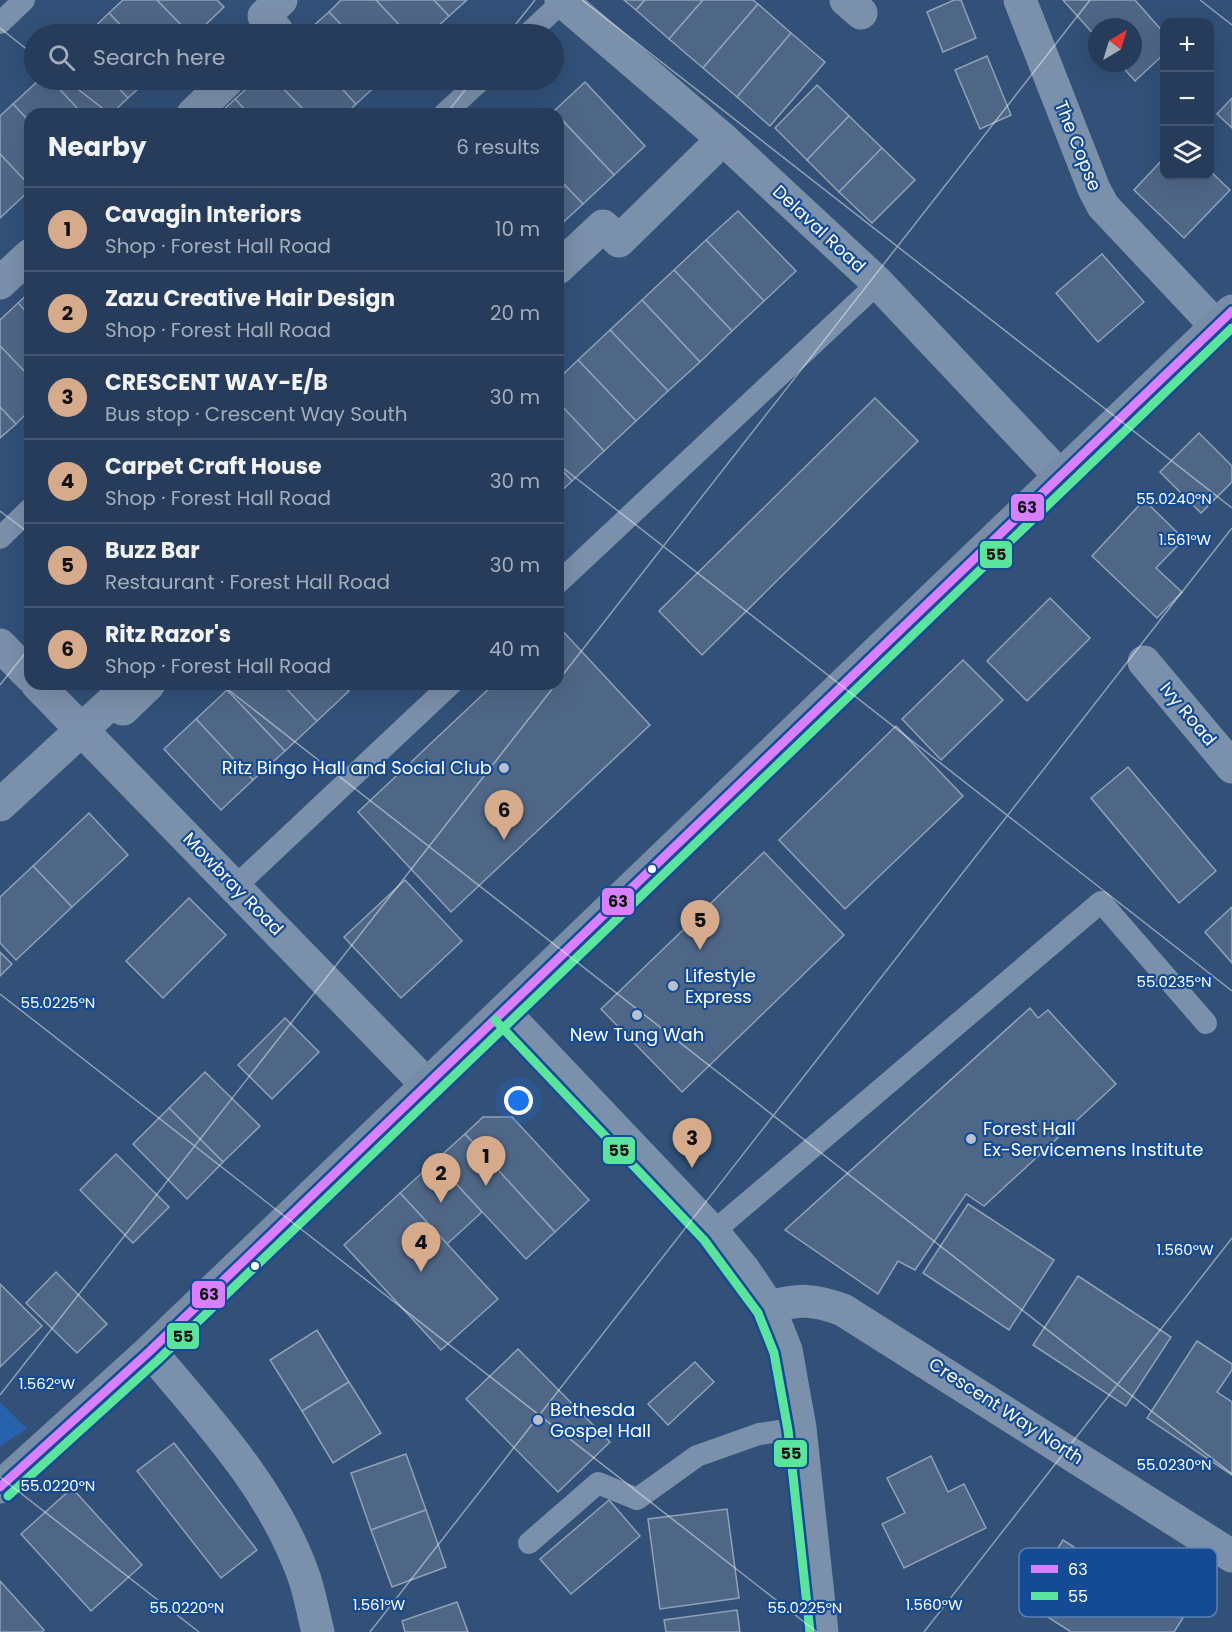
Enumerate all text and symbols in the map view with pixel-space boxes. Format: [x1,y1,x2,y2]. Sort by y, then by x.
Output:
north arrow [1088,18,1142,72]
map controls [1160,18,1214,180]
button: + [1160,18,1214,72]
search box [24,24,564,90]
icon: search [45,41,78,74]
text: Search here [93,42,226,73]
button: − [1160,72,1214,126]
street label: The Copse [1049,97,1108,195]
button: layers [1160,126,1214,180]
text: Nearby [48,129,146,165]
text: 6 results [456,133,540,161]
street label: Delaval Road [767,179,871,278]
text: Cavagin Interiors [105,199,302,230]
text: 1 [64,215,71,243]
text: 10 m [495,215,540,243]
text: Shop · Forest Hall Road [105,232,331,260]
text: Zazu Creative Hair Design [105,283,395,314]
text: 2 [62,299,73,327]
text: 20 m [490,299,540,327]
text: Shop · Forest Hall Road [105,316,331,344]
text: CRESCENT WAY-E/B [105,367,328,398]
text: 3 [61,383,74,411]
text: 30 m [490,383,540,411]
text: Bus stop · Crescent Way South [105,400,408,428]
text: Carpet Craft House [105,451,322,482]
text: 4 [61,467,74,495]
text: 30 m [490,467,540,495]
text: Shop · Forest Hall Road [105,484,331,512]
text: 55.0240°N [1136,488,1212,509]
line badge: 63 [1010,493,1045,522]
text: 63 [1017,496,1037,519]
text: 1.561°W [1159,529,1212,550]
text: Buzz Bar [105,535,200,566]
line badge: 55 [979,540,1013,569]
text: 55 [986,543,1006,566]
text: 5 [61,551,74,579]
text: 30 m [490,551,540,579]
text: Restaurant · Forest Hall Road [105,568,390,596]
text: Ritz Razor's [105,619,231,650]
text: 6 [61,635,74,663]
text: 40 m [489,635,540,663]
text: Shop · Forest Hall Road [105,652,331,680]
street label: Ivy Road [1154,676,1222,751]
place label: Ritz Bingo Hall and Social Club [222,755,492,780]
marker: Ritz Bingo Hall and Social Club [497,761,511,775]
pin: 6 [484,790,524,840]
street label: Mowbray Road [178,827,289,941]
unlabelled marker [646,863,658,875]
line badge: 63 [601,887,635,916]
text: 63 [608,890,628,913]
pin: 5 [680,900,720,950]
place label: Lifestyle Express [685,963,756,1009]
text: 55.0235°N [1137,971,1212,992]
marker: Lifestyle Express [666,979,680,993]
text: 55.0225°N [21,992,95,1013]
marker: New Tung Wah [630,1008,644,1022]
place label: New Tung Wah [570,1022,704,1047]
your location [504,1086,533,1115]
place label: Forest Hall Ex-Servicemens Institute [983,1116,1203,1162]
pin: 3 [672,1118,712,1168]
marker: Forest Hall Ex-Servicemens Institute [964,1132,978,1146]
pin: 1 [466,1136,506,1186]
line badge: 55 [602,1136,636,1165]
text: 55 [609,1139,629,1162]
pin: 2 [422,1154,460,1203]
pin: 4 [402,1222,440,1272]
text: 1.560°W [1156,1239,1214,1260]
unlabelled marker [249,1260,261,1272]
line badge: 63 [191,1280,226,1309]
text: 63 [199,1283,219,1306]
line badge: 55 [166,1322,200,1350]
text: 55 [173,1325,193,1348]
street label: Crescent Way North [924,1351,1088,1470]
text: 1.562°W [19,1373,76,1394]
place label: Bethesda Gospel Hall [550,1397,651,1443]
marker: Bethesda Gospel Hall [531,1413,545,1427]
line badge: 55 [773,1439,808,1468]
text: 55 [781,1442,801,1465]
text: 55.0230°N [1137,1454,1212,1475]
text: 55.0220°N [21,1475,95,1496]
legend [1019,1548,1217,1617]
text: 63 [1068,1558,1088,1581]
text: 55 [1068,1585,1088,1608]
text: 1.561°W [353,1594,406,1615]
text: 1.560°W [905,1594,963,1615]
text: 55.0220°N [150,1597,224,1618]
text: 55.0225°N [768,1597,842,1618]

